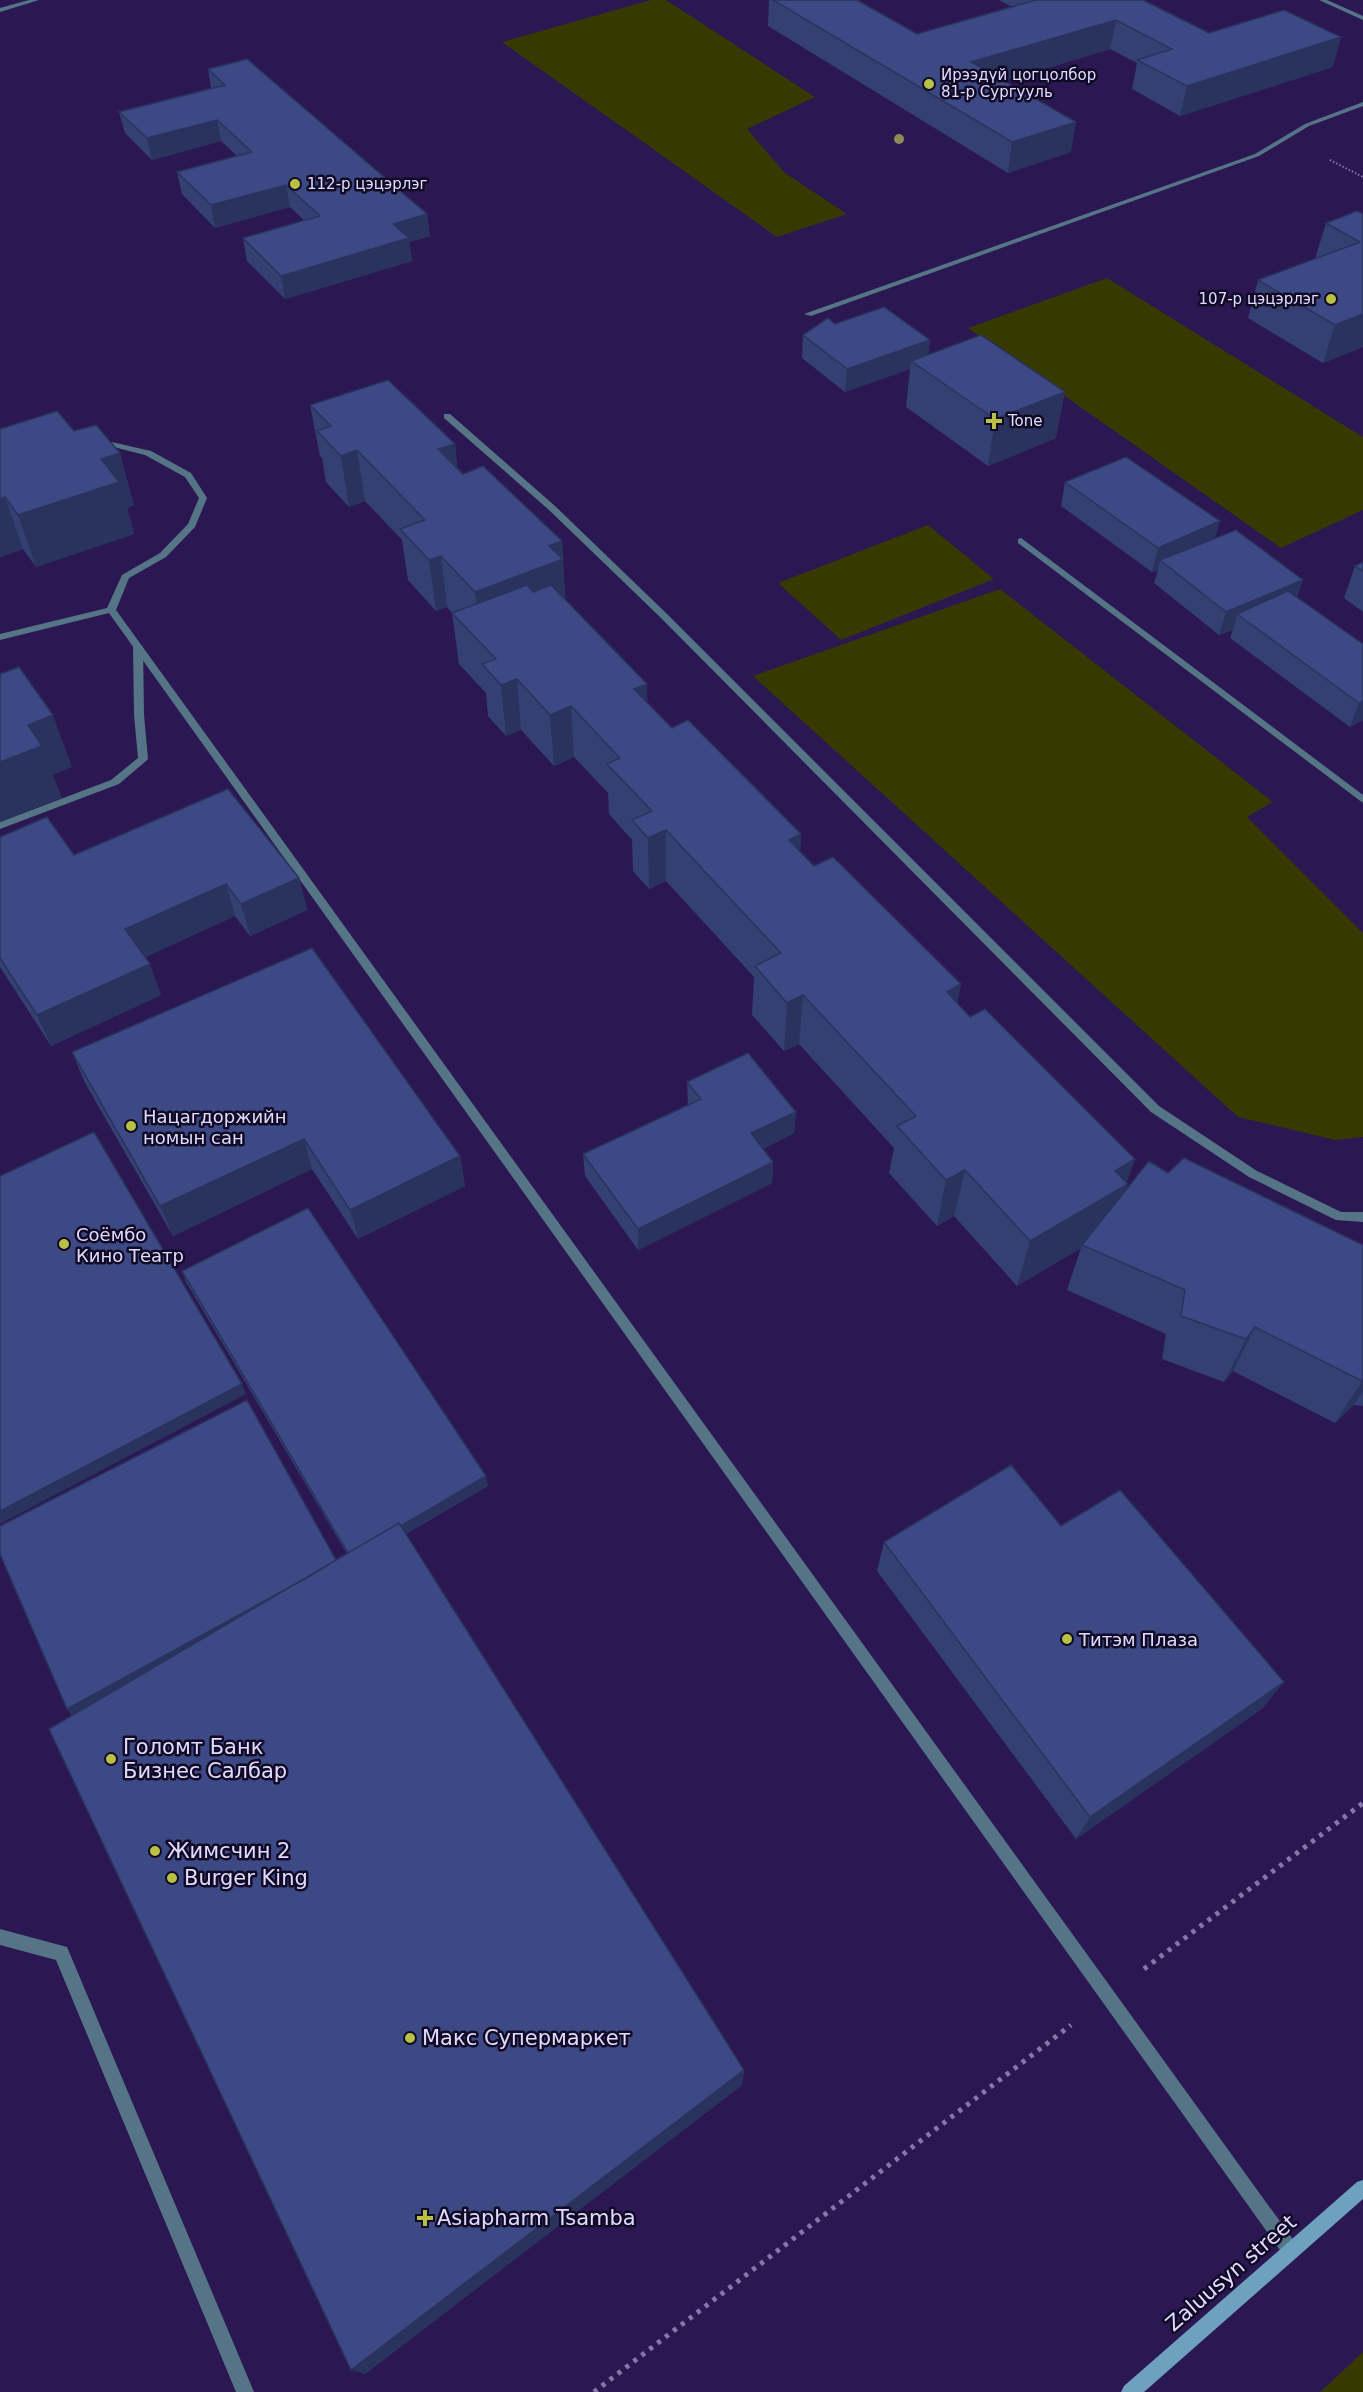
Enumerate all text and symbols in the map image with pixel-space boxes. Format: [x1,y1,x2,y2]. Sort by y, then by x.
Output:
place label: Ирээдүй цогцолбор 81-р Сургууль [941,66,1096,101]
marker: Ирээдүй цогцолбор 81-р Сургууль [922,77,936,91]
place label: 112-р цэцэрлэг [307,175,428,193]
marker: 112-р цэцэрлэг [288,177,302,191]
place label: 107-р цэцэрлэг [1199,290,1319,308]
marker: 107-р цэцэрлэг [1324,292,1338,306]
marker: Tone [985,412,1003,430]
place label: Tone [1007,412,1043,430]
place label: Нацагдоржийн номын сан [143,1106,287,1148]
marker: Нацагдоржийн номын сан [124,1119,138,1133]
place label: Соёмбо Кино Театр [76,1224,184,1266]
marker: Соёмбо Кино Театр [57,1237,71,1251]
place label: Титэм Плаза [1078,1629,1198,1650]
marker: Титэм Плаза [1060,1632,1074,1646]
place label: Голомт Банк Бизнес Салбар [123,1735,287,1783]
marker: Голомт Банк Бизнес Салбар [104,1752,118,1766]
place label: Жимсчин 2 [167,1839,290,1863]
marker: Жимсчин 2 [148,1844,162,1858]
place label: Burger King [184,1866,308,1890]
marker: Burger King [165,1871,179,1885]
place label: Макс Супермаркет [422,2026,631,2050]
marker: Макс Супермаркет [403,2031,417,2045]
place label: Asiapharm Tsamba [437,2206,636,2230]
street label: Zaluusyn street [1161,2210,1301,2336]
marker: Asiapharm Tsamba [418,2211,432,2225]

